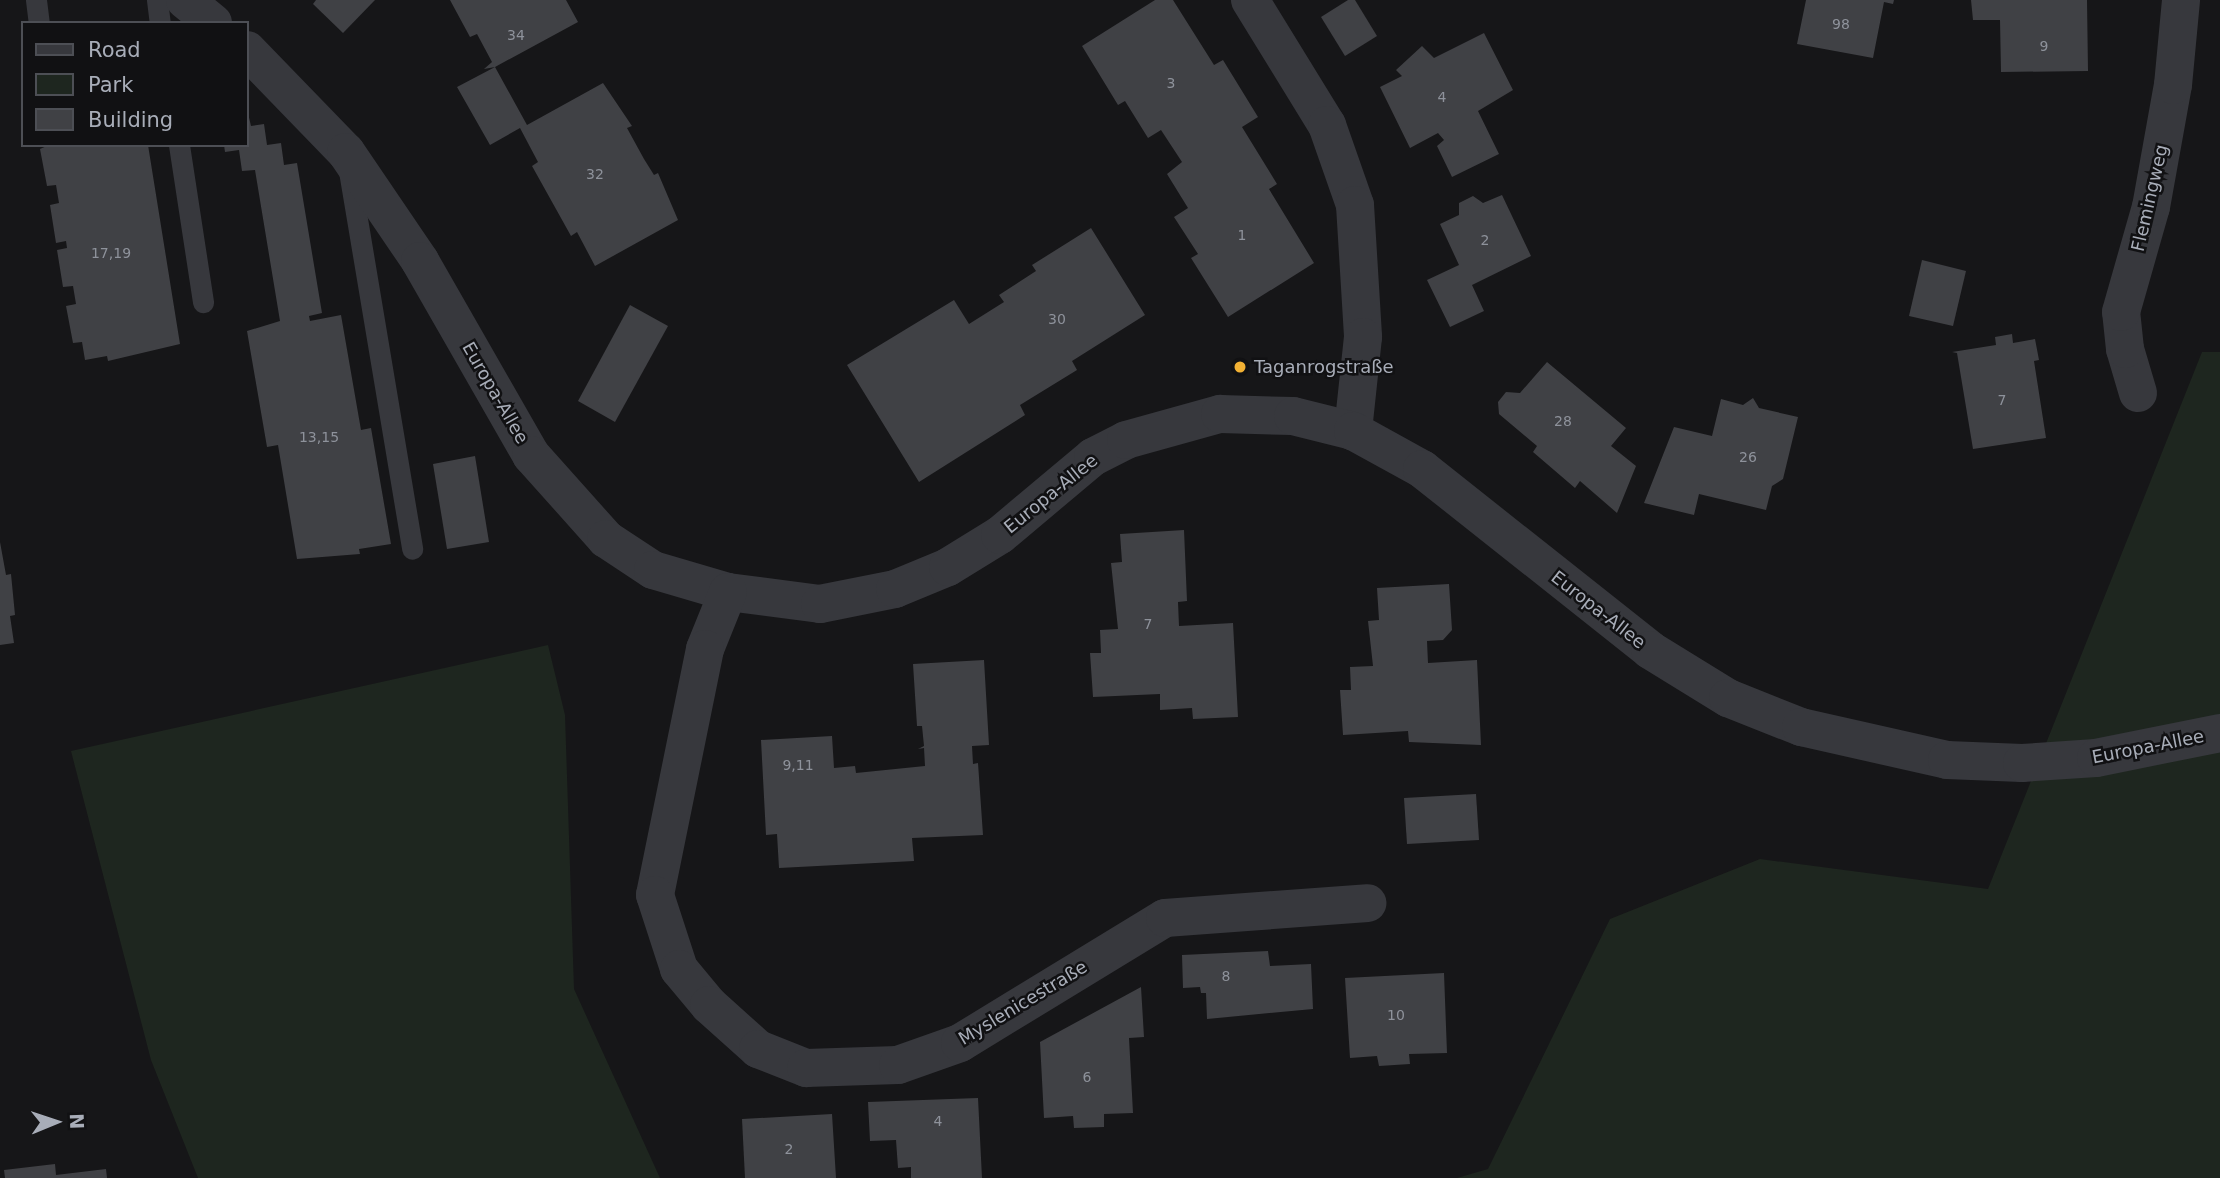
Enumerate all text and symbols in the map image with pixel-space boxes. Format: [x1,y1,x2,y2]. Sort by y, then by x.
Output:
house number: 98 [1832,16,1850,32]
legend [21,21,248,147]
house number: 34 [507,27,525,43]
text: Road [88,38,141,62]
house number: 9 [2040,38,2048,54]
text: Park [88,73,133,97]
house number: 3 [1167,75,1175,91]
house number: 4 [1438,89,1446,105]
text: Building [88,108,173,132]
street label: Flemingweg [2127,142,2173,254]
house number: 32 [586,166,604,182]
house number: 1 [1238,227,1246,243]
house number: 2 [1481,232,1489,248]
house number: 17,19 [91,245,131,261]
house number: 30 [1048,311,1066,327]
street label: Europa-Allee [457,338,533,448]
place label: Taganrogstraße [1254,356,1394,378]
marker: Taganrogstraße [1232,359,1248,375]
house number: 7 [1998,392,2006,408]
house number: 28 [1554,413,1572,429]
house number: 13,15 [299,429,339,445]
house number: 26 [1739,449,1757,465]
street label: Europa-Allee [1000,450,1102,538]
street label: Europa-Allee [1547,566,1649,654]
house number: 7 [1144,616,1152,632]
street label: Europa-Allee [2090,726,2206,768]
house number: 9,11 [782,757,814,773]
street label: Myslenicestraße [955,956,1091,1050]
house number: 8 [1222,968,1230,984]
house number: 10 [1387,1007,1405,1023]
house number: 6 [1083,1069,1091,1085]
north arrow [21,1087,91,1157]
text: N [66,1113,88,1130]
house number: 4 [934,1113,942,1129]
house number: 2 [785,1141,793,1157]

